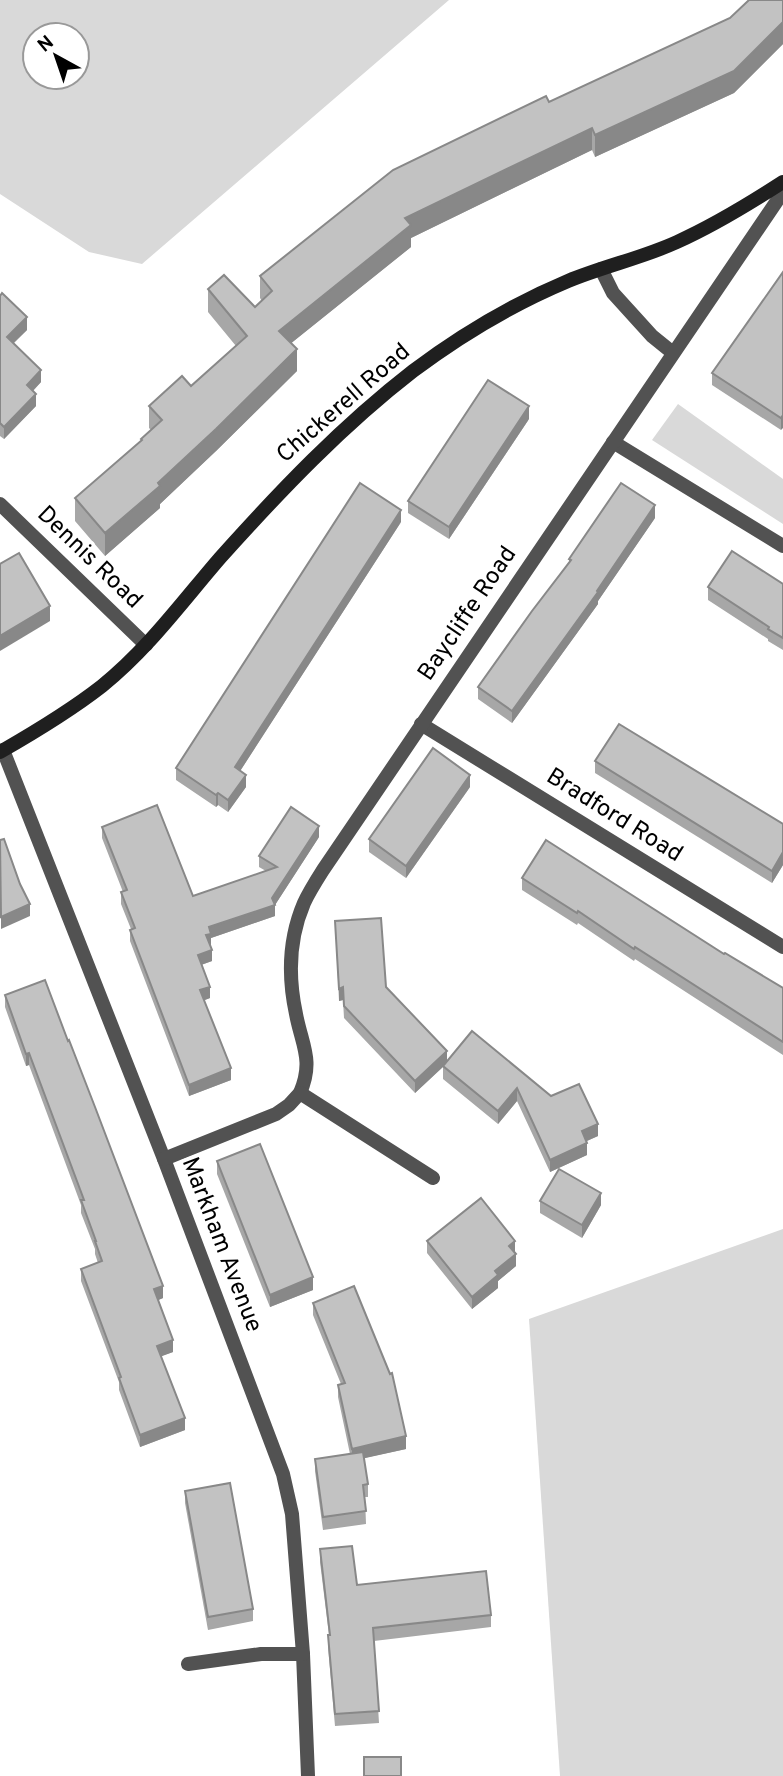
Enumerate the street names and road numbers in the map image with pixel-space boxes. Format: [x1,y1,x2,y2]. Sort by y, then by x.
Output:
street label: Chickerell Road [271,338,417,470]
street label: Dennis Road [30,500,148,616]
street label: Baycliffe Road [412,541,524,687]
street label: Bradford Road [540,762,688,870]
street label: Markham Avenue [174,1153,268,1337]

